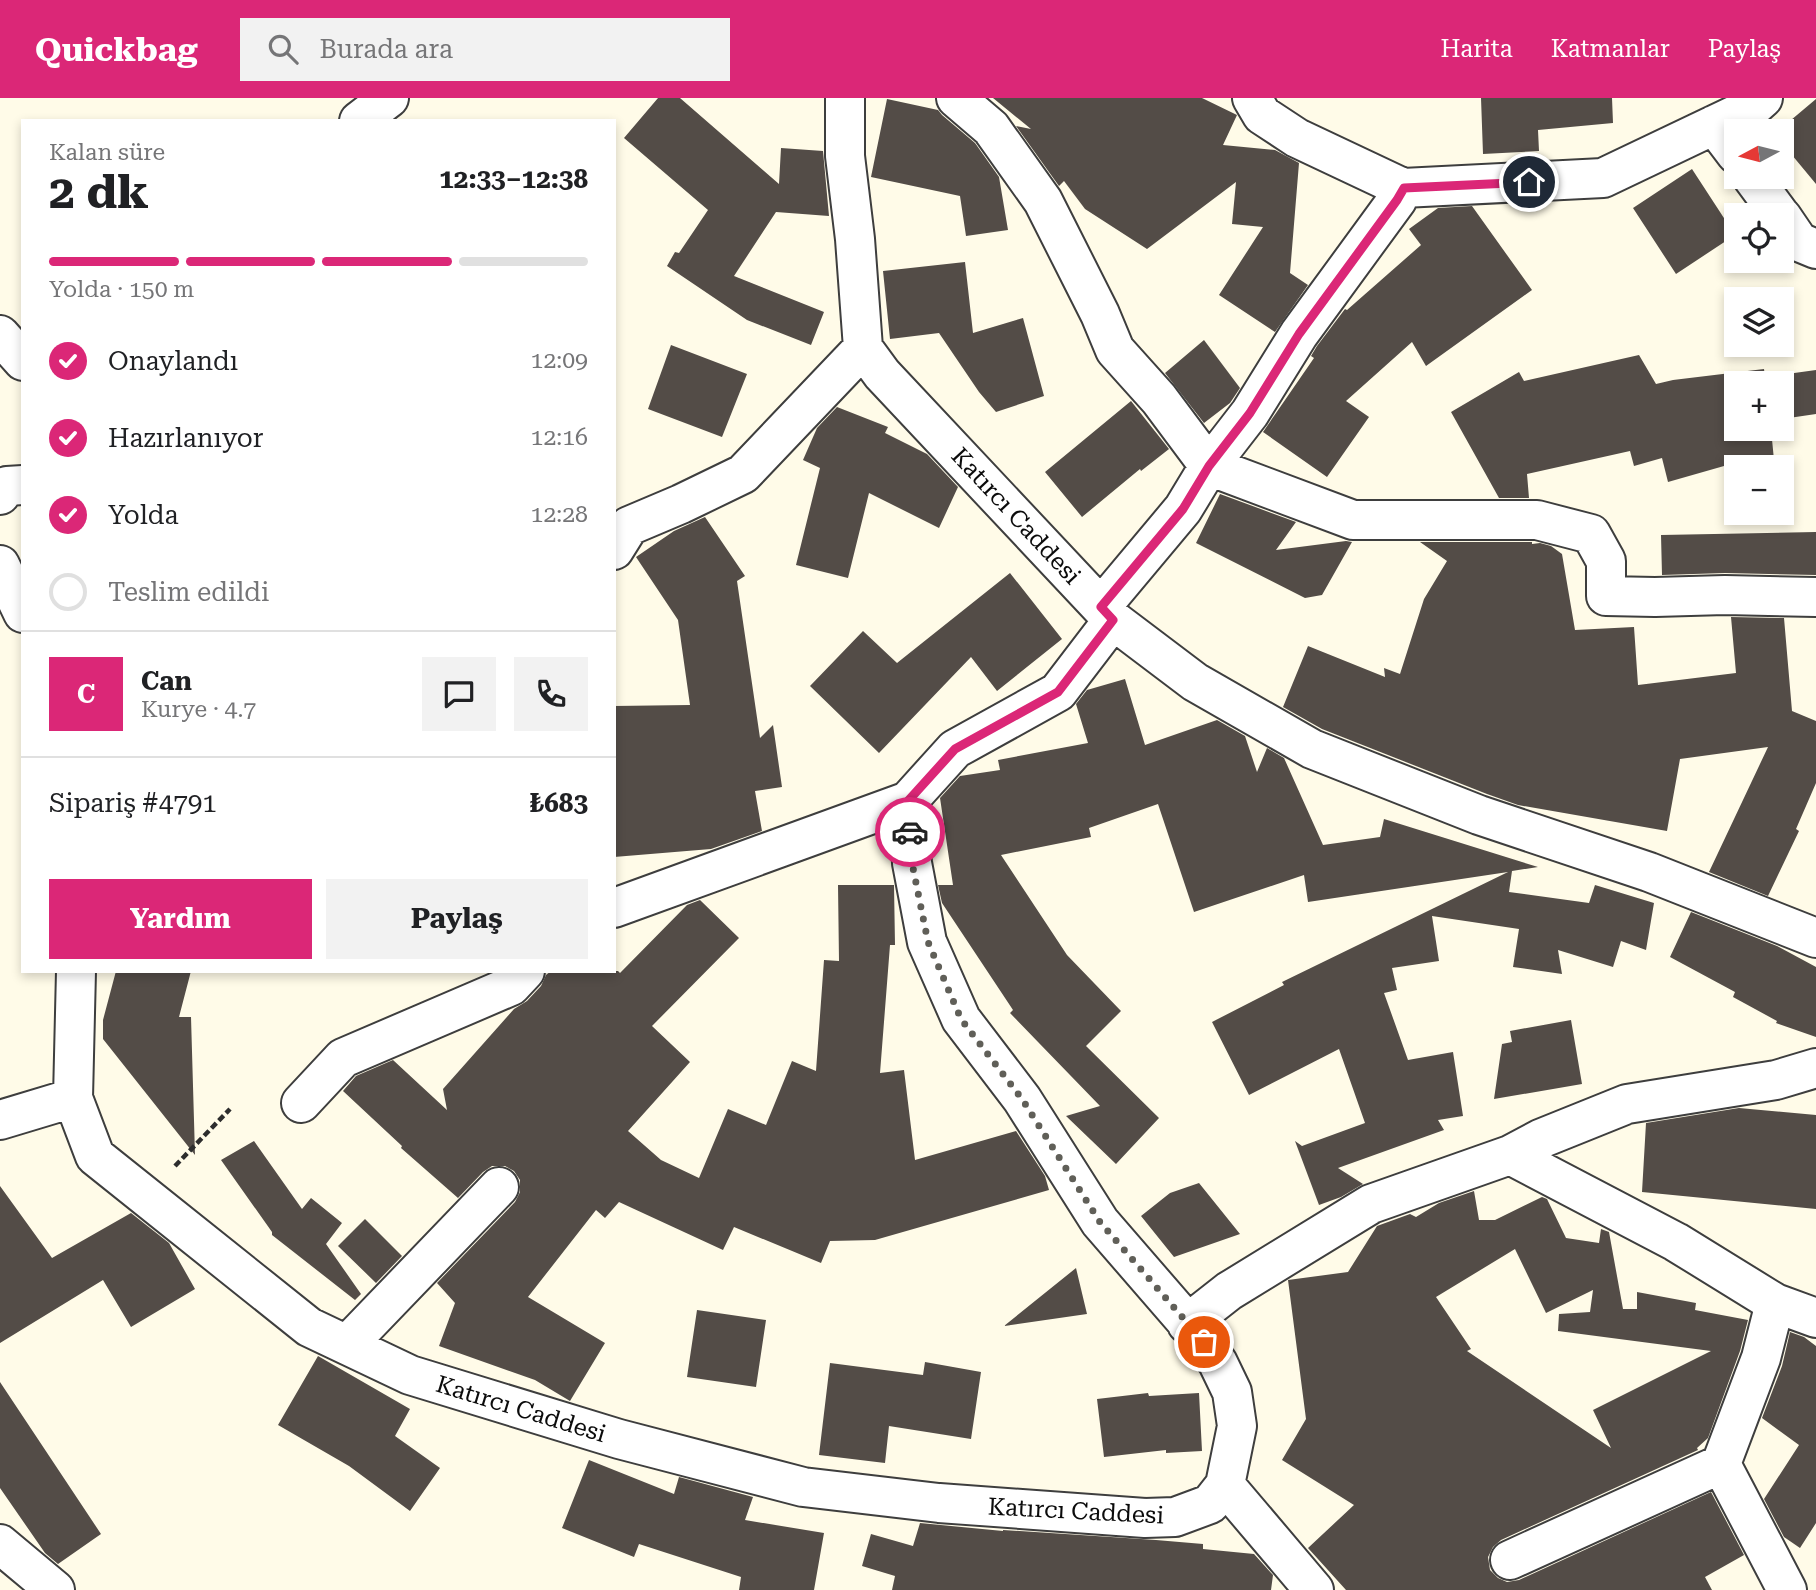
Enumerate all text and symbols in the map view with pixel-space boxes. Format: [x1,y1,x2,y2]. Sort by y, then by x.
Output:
search box [240,18,730,81]
text: Quickbag [35,30,198,69]
icon: search [264,30,302,68]
text: Burada ara [320,34,453,64]
text: Harita [1441,35,1513,63]
text: Katmanlar [1551,35,1670,63]
text: Paylaş [1708,35,1781,63]
north arrow [1724,119,1794,189]
map controls [1724,119,1794,525]
text: Kalan süre [49,139,165,166]
pin [1499,152,1559,212]
icon: home [1510,163,1548,201]
text: 12:33–12:38 [439,164,588,194]
text: 2 dk [49,165,149,219]
button: locate [1724,203,1794,273]
text: Yolda · 150 m [49,276,194,303]
button: layers [1724,287,1794,357]
icon: check [49,342,87,380]
text: Onaylandı [108,346,238,376]
text: 12:09 [531,347,588,374]
button: + [1724,371,1794,441]
icon: check [49,419,87,457]
text: Hazırlanıyor [108,423,263,453]
text: 12:16 [531,424,588,451]
street label: Katırcı Caddesi [946,442,1087,590]
button: − [1724,455,1794,525]
icon: check [49,496,87,534]
text: Yolda [108,500,179,530]
text: 12:28 [531,501,588,528]
text: Teslim edildi [108,577,269,607]
button: chat [422,657,496,731]
button: phone [514,657,588,731]
text: Can [141,666,192,696]
text: C [77,679,95,709]
text: Kurye · 4.7 [141,696,256,723]
text: Sipariş #4791 [49,788,217,818]
text: ₺683 [530,788,588,818]
courier [875,797,945,867]
icon: car [891,813,929,851]
button: Yardım [49,879,312,959]
button: Paylaş [326,879,588,959]
pin [1174,1312,1234,1372]
icon: bag [1185,1323,1223,1361]
street label: Katırcı Caddesi [433,1370,610,1448]
street label: Katırcı Caddesi [987,1492,1165,1530]

